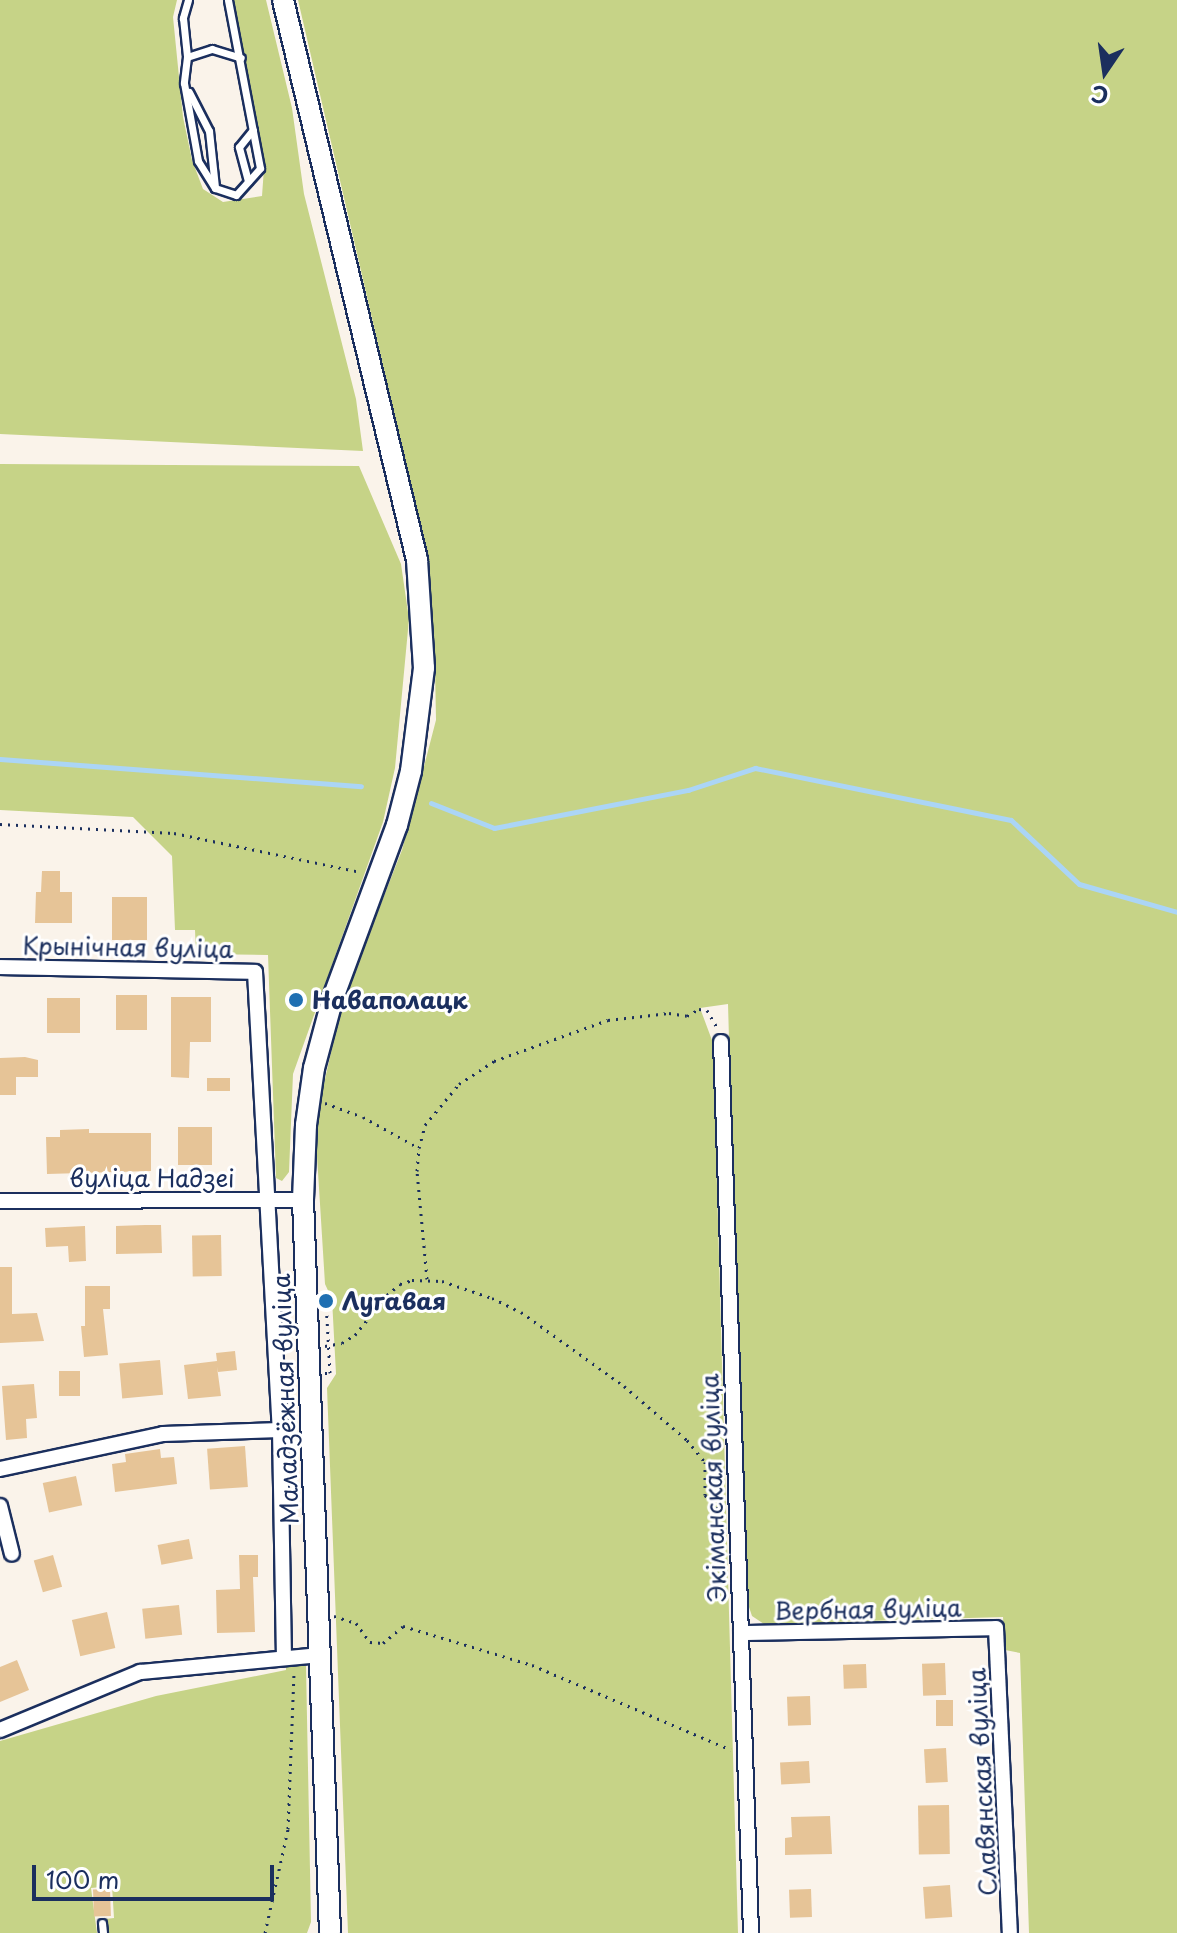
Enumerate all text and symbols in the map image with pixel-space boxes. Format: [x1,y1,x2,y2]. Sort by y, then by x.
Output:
north arrow [1065,32,1145,112]
text: С [1088,78,1111,114]
street label: Крынічная вуліца [22,931,234,963]
place label: Наваполацк [312,986,467,1014]
marker: Наваполацк [287,991,305,1009]
street label: вуліца Надзеі [70,1164,234,1192]
street label: Маладзёжная вуліца [266,1273,304,1525]
place label: Лугавая [342,1287,446,1315]
marker: Лугавая [317,1292,335,1310]
street label: Экіманская вуліца [695,1373,731,1603]
street label: Вербная вуліца [774,1593,962,1625]
street label: Славянская вуліца [962,1667,1002,1897]
scale bar [36,1849,278,1899]
text: 100 m [46,1861,119,1897]

